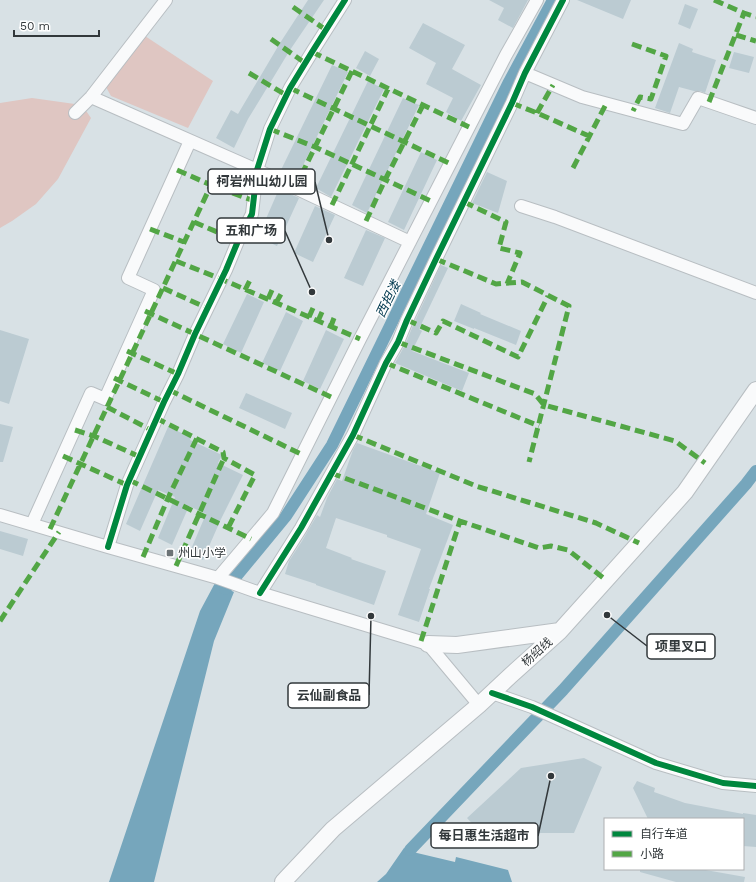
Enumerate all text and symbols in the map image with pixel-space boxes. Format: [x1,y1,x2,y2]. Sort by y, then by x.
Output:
scale bar [14,12,99,38]
text: 50 m [20,19,50,33]
callout: 柯岩州山幼儿园 [208,169,315,194]
text: 柯岩州山幼儿园 [216,174,308,189]
callout: 五和广场 [217,218,285,243]
text: 五和广场 [225,223,277,238]
water label: 西担溇 [373,276,404,320]
place label: 州山小学 [178,546,226,560]
marker: 州山小学 [165,548,175,558]
callout: 项里叉口 [647,634,715,659]
street label: 杨绍线 [519,635,555,669]
text: 项里叉口 [655,639,707,654]
callout: 云仙副食品 [288,683,369,708]
text: 云仙副食品 [296,688,362,703]
legend [604,818,744,870]
callout: 每日惠生活超市 [431,823,538,848]
text: 自行车道 [640,827,688,841]
text: 每日惠生活超市 [438,828,530,843]
text: 小路 [640,847,664,861]

